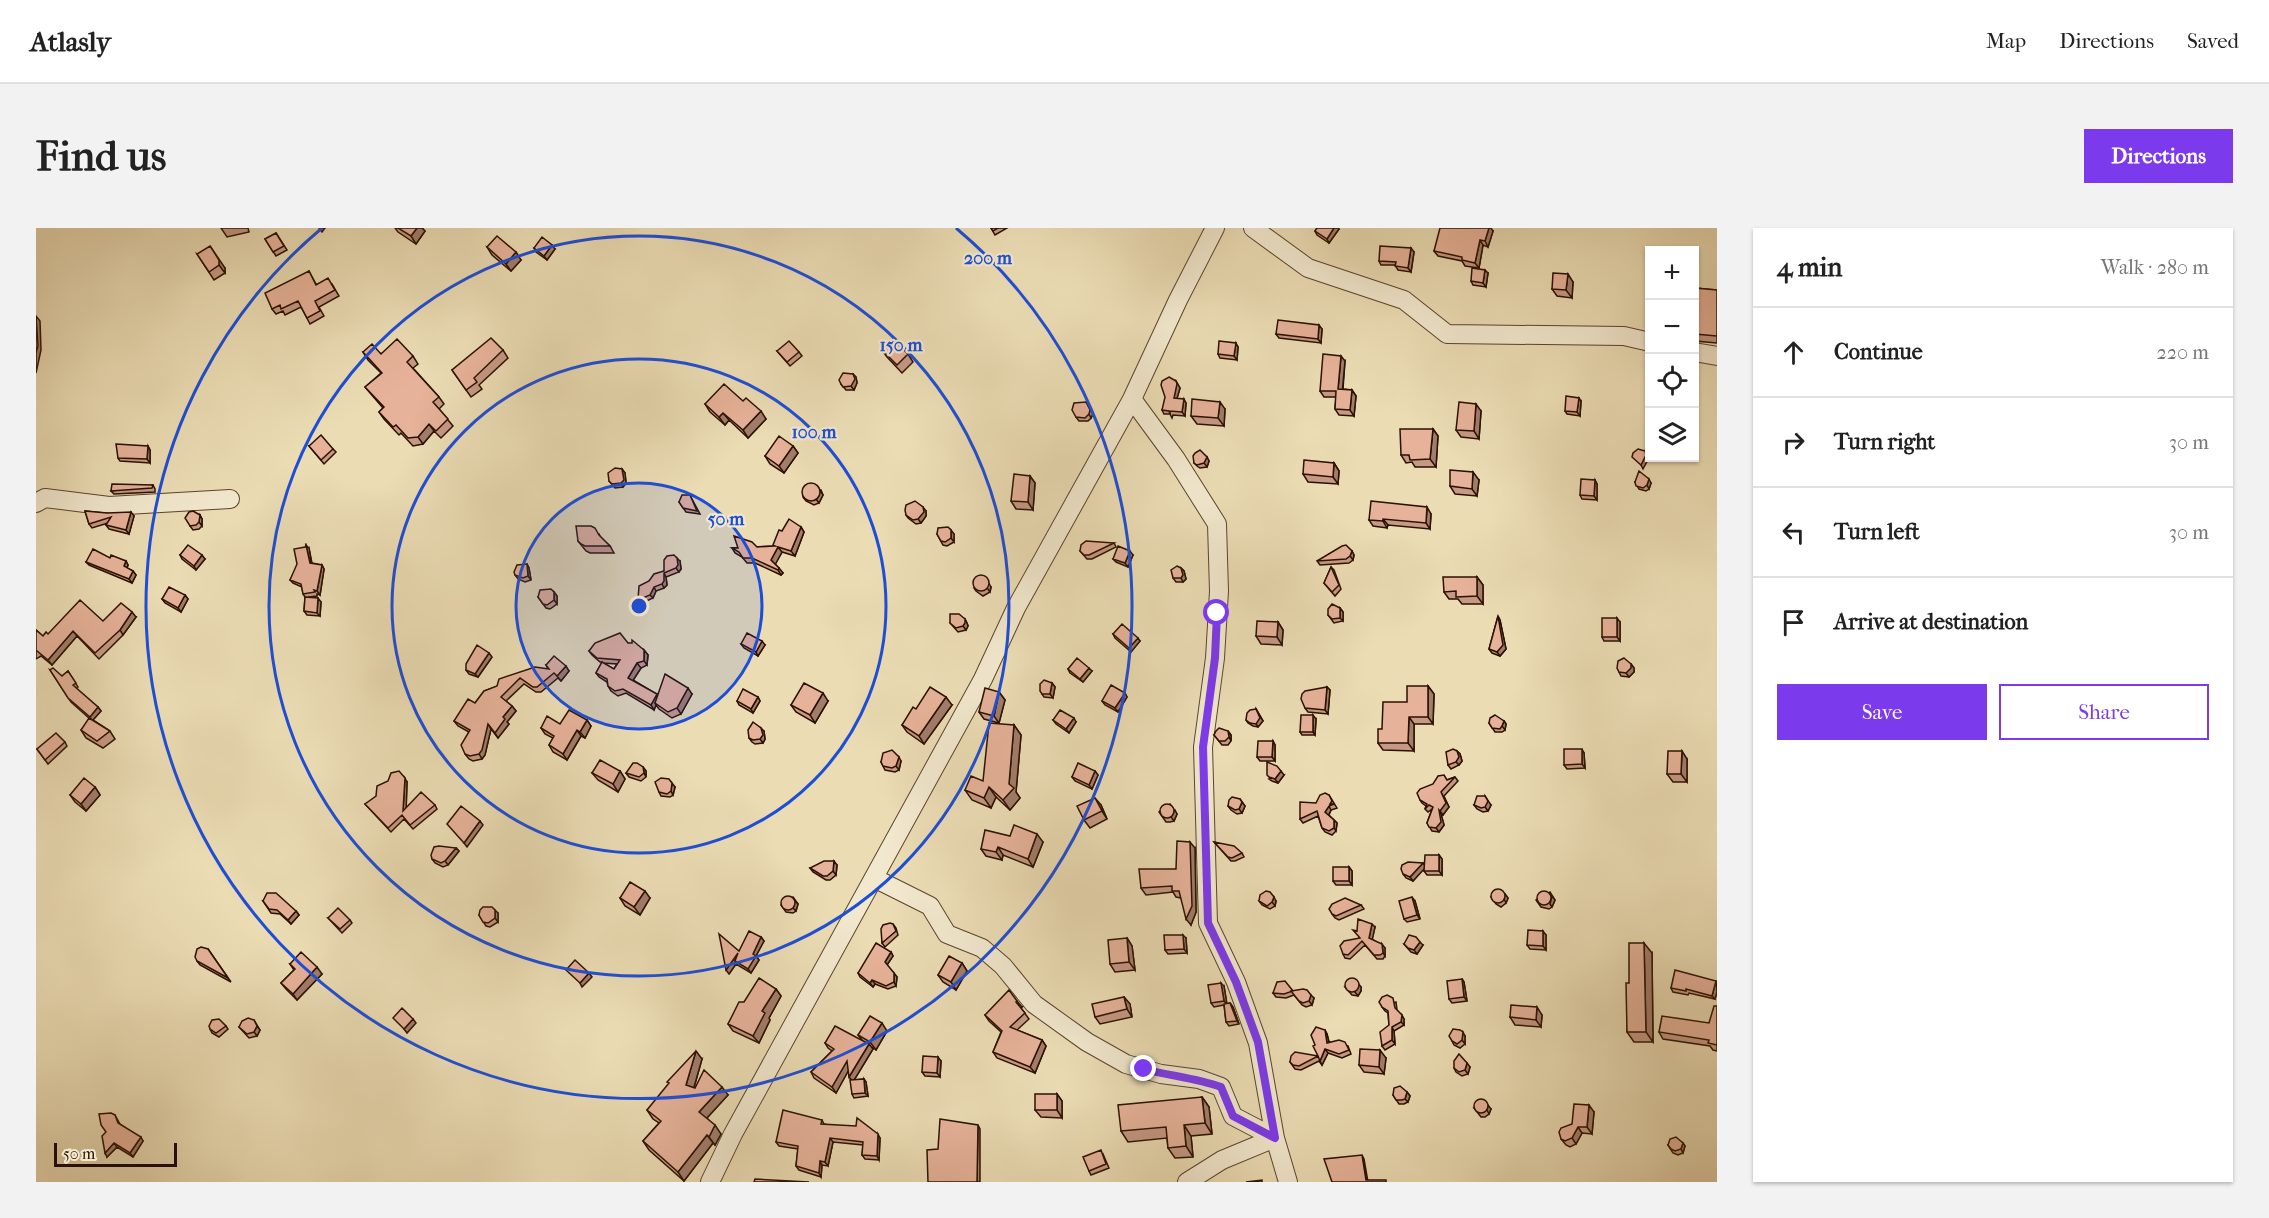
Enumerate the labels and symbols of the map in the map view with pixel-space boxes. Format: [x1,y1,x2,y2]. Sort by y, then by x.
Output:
text: 200 m [964,248,1013,269]
text: 150 m [880,335,923,356]
text: 100 m [791,422,838,443]
text: 50 m [708,509,745,530]
centre of rings [629,596,649,616]
route start [1203,599,1229,625]
route end [1130,1055,1156,1081]
scale bar [54,1140,177,1168]

